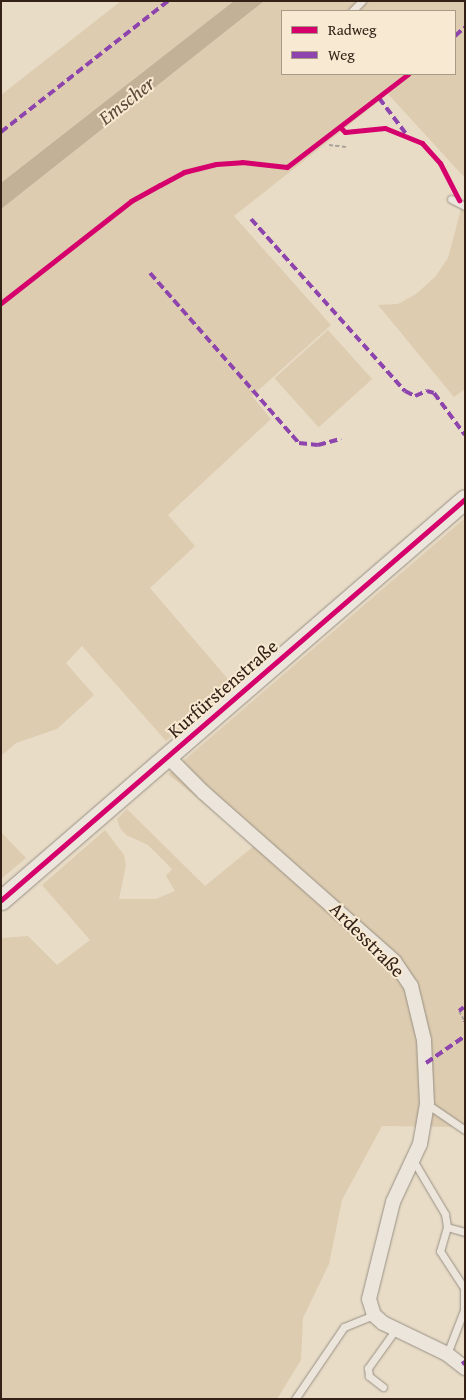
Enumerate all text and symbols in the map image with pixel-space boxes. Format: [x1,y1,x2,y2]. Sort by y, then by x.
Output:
legend [281,10,456,75]
text: Radweg [328,19,377,40]
text: Weg [328,44,355,65]
water label: Emscher [93,71,159,129]
street label: Kurfürstenstraße [163,635,283,743]
street label: Ardesstraße [325,898,409,982]

